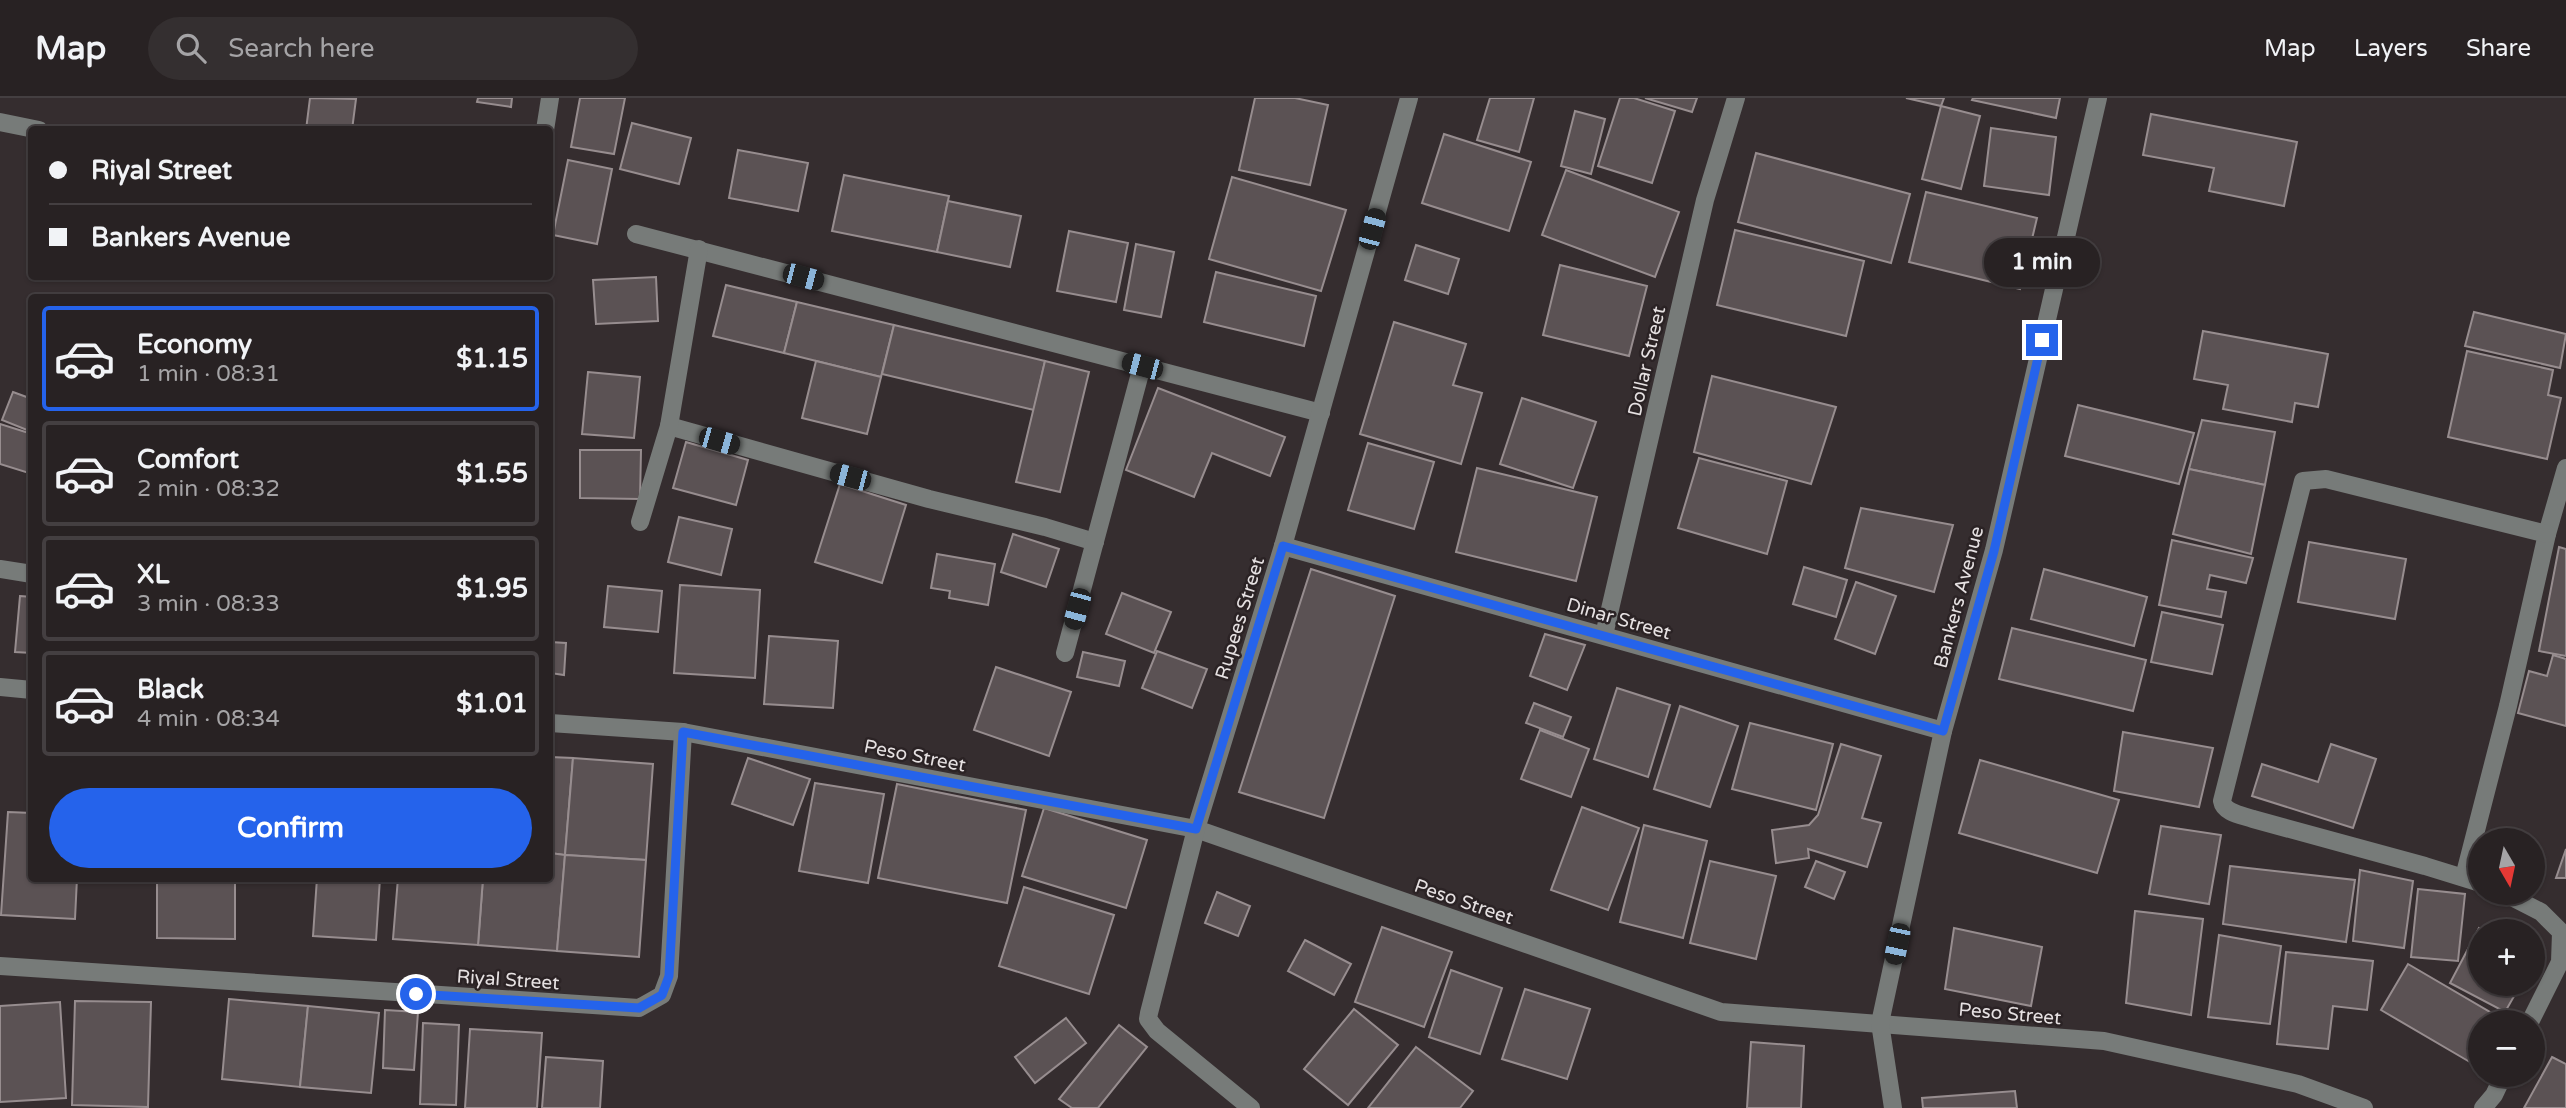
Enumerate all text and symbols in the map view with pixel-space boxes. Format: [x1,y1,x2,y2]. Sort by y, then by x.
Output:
search box [148,17,638,80]
text: Map [35,29,106,68]
icon: search [172,29,210,67]
text: Search here [228,33,374,64]
text: Map [2264,34,2316,63]
text: Layers [2354,34,2428,63]
text: Share [2466,34,2531,63]
text: Riyal Street [91,155,232,186]
car [1357,206,1388,252]
text: Bankers Avenue [91,222,290,253]
callout: 1 min [1984,238,2100,288]
text: 1 min [2011,248,2073,276]
car [780,261,827,293]
street label: Dollar Street [1624,304,1670,418]
route end [2026,324,2058,356]
icon: car [53,327,116,390]
text: Economy [137,329,252,360]
text: $1.15 [456,343,528,374]
car [1119,350,1166,382]
text: 1 min · 08:31 [137,360,280,388]
car [696,425,743,457]
icon: car [53,442,116,505]
text: Comfort [137,444,239,475]
text: $1.55 [456,458,528,489]
car [827,461,874,493]
text: 2 min · 08:32 [137,475,280,503]
street label: Bankers Avenue [1929,524,1988,670]
street label: Rupees Street [1211,554,1269,682]
icon: car [53,557,116,620]
text: XL [137,559,169,590]
text: $1.95 [456,573,528,604]
car [1062,586,1093,632]
text: 3 min · 08:33 [137,590,280,618]
street label: Dinar Street [1564,594,1673,644]
icon: car [53,672,116,735]
text: Black [137,674,204,705]
text: $1.01 [456,688,528,719]
text: 4 min · 08:34 [137,705,280,733]
street label: Peso Street [862,735,968,777]
button: Confirm [49,788,532,868]
north arrow [2468,828,2544,905]
map controls [2468,828,2545,1087]
street label: Peso Street [1411,875,1516,929]
button: + [2468,919,2545,996]
car [1883,921,1912,967]
street label: Riyal Street [456,965,560,995]
route start [400,978,432,1010]
street label: Peso Street [1958,999,2062,1029]
button: − [2468,1010,2545,1087]

